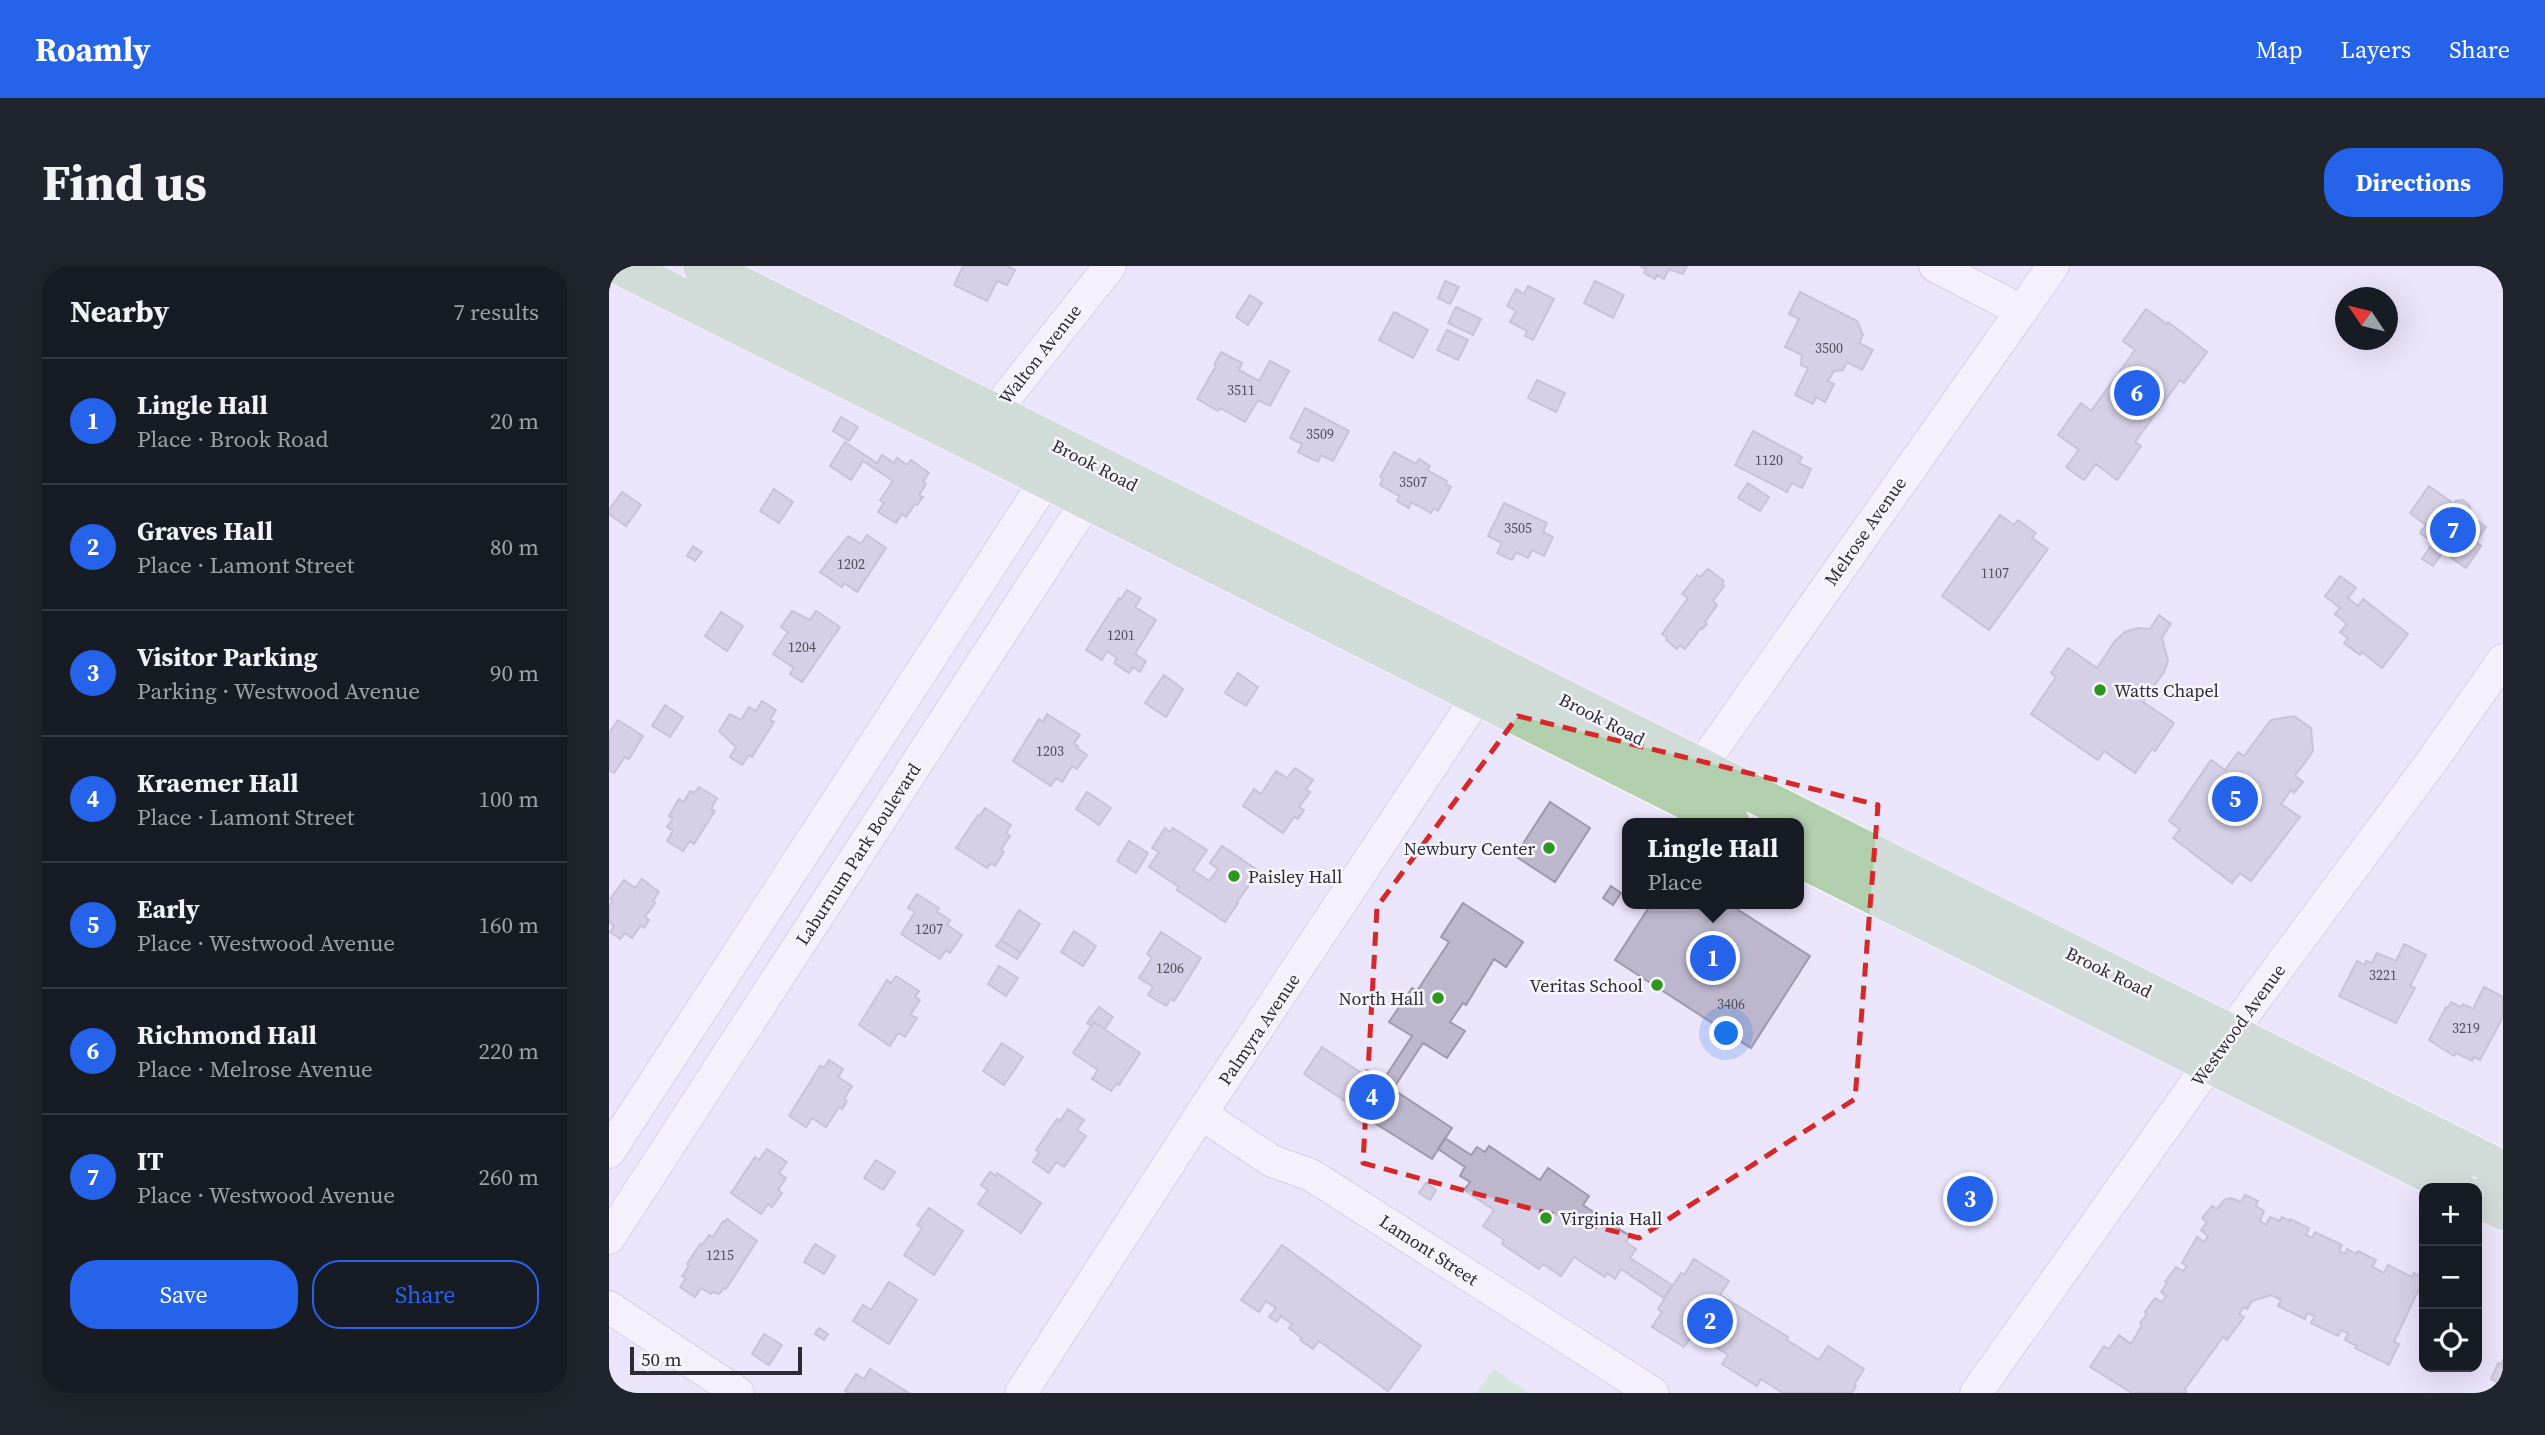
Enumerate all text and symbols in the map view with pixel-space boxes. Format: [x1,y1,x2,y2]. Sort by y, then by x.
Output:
text: Roamly [35,27,151,72]
text: Map [2256,33,2303,66]
text: Layers [2341,33,2411,66]
text: Share [2449,33,2510,66]
button: Directions [2324,148,2503,217]
text: Find us [42,149,207,216]
north arrow [2335,287,2398,350]
text: Nearby [70,291,169,332]
text: 7 results [453,296,539,328]
street label: Walton Avenue [993,299,1087,409]
house number: 3500 [1815,338,1843,358]
pin: 6 [2114,367,2160,419]
house number: 3511 [1227,380,1255,400]
text: Lingle Hall [137,387,268,423]
text: 1 [87,405,99,437]
text: 20 m [490,405,539,437]
text: Place · Brook Road [137,423,329,455]
house number: 3509 [1306,424,1334,444]
street label: Brook Road [1048,433,1142,497]
house number: 1120 [1755,450,1783,470]
street label: Melrose Avenue [1818,471,1912,591]
house number: 3507 [1399,472,1427,492]
pin: 7 [2430,504,2476,556]
text: Graves Hall [137,513,273,549]
house number: 3505 [1504,518,1532,538]
text: 2 [87,531,99,563]
text: 80 m [490,531,539,563]
text: Place · Lamont Street [137,549,354,581]
house number: 1202 [837,554,865,574]
house number: 1107 [1981,563,2009,583]
house number: 1201 [1107,625,1135,645]
house number: 1204 [788,637,816,657]
text: Visitor Parking [137,639,318,675]
text: 3 [87,657,99,689]
text: 90 m [490,657,539,689]
text: Parking · Westwood Avenue [137,675,420,707]
place label: Watts Chapel [2114,678,2219,703]
marker: Watts Chapel [2092,682,2108,698]
street label: Brook Road [1555,687,1649,751]
house number: 1203 [1036,741,1064,761]
street label: Laburnum Park Boulevard [790,758,926,950]
text: Kraemer Hall [137,765,299,801]
pin: 5 [2212,773,2258,825]
text: 4 [87,783,99,815]
text: 100 m [478,783,539,815]
text: Place · Lamont Street [137,801,354,833]
popup [1622,818,1804,909]
text: Lingle Hall [1648,830,1778,866]
place label: Newbury Center [1404,836,1535,861]
marker: Newbury Center [1541,840,1557,856]
place label: Paisley Hall [1248,864,1342,889]
text: Place [1648,866,1702,898]
marker: Paisley Hall [1226,868,1242,884]
text: Early [137,891,200,927]
text: 5 [87,909,99,941]
text: 160 m [478,909,539,941]
house number: 1207 [915,919,943,939]
text: Place · Westwood Avenue [137,927,395,959]
pin: 1 [1690,932,1736,984]
street label: Brook Road [2062,940,2156,1004]
house number: 1206 [1156,958,1184,978]
street label: Westwood Avenue [2185,959,2291,1091]
house number: 3221 [2369,965,2397,985]
street label: Palmyra Avenue [1212,968,1306,1090]
place label: Veritas School [1529,973,1643,998]
marker: Veritas School [1649,977,1665,993]
place label: North Hall [1339,986,1424,1011]
marker: North Hall [1430,990,1446,1006]
house number: 3406 [1717,994,1745,1014]
your location [1709,1016,1743,1050]
text: Richmond Hall [137,1017,317,1053]
house number: 3219 [2452,1018,2480,1038]
text: 6 [87,1035,99,1067]
text: 220 m [478,1035,539,1067]
text: Place · Melrose Avenue [137,1053,373,1085]
pin: 4 [1349,1071,1395,1123]
text: IT [137,1143,164,1179]
text: 7 [87,1161,99,1193]
text: 260 m [478,1161,539,1193]
pin: 3 [1947,1173,1993,1225]
text: Place · Westwood Avenue [137,1179,395,1211]
map controls [2419,1183,2482,1372]
button: + [2419,1183,2482,1246]
place label: Virginia Hall [1560,1206,1662,1231]
street label: Lamont Street [1375,1209,1483,1291]
marker: Virginia Hall [1538,1210,1554,1226]
house number: 1215 [706,1245,734,1265]
button: − [2419,1246,2482,1309]
button: Save [70,1260,298,1329]
button: Share [312,1260,539,1329]
pin: 2 [1687,1295,1733,1347]
button: locate [2419,1309,2482,1372]
scale bar [630,1344,801,1376]
text: 50 m [641,1346,682,1372]

